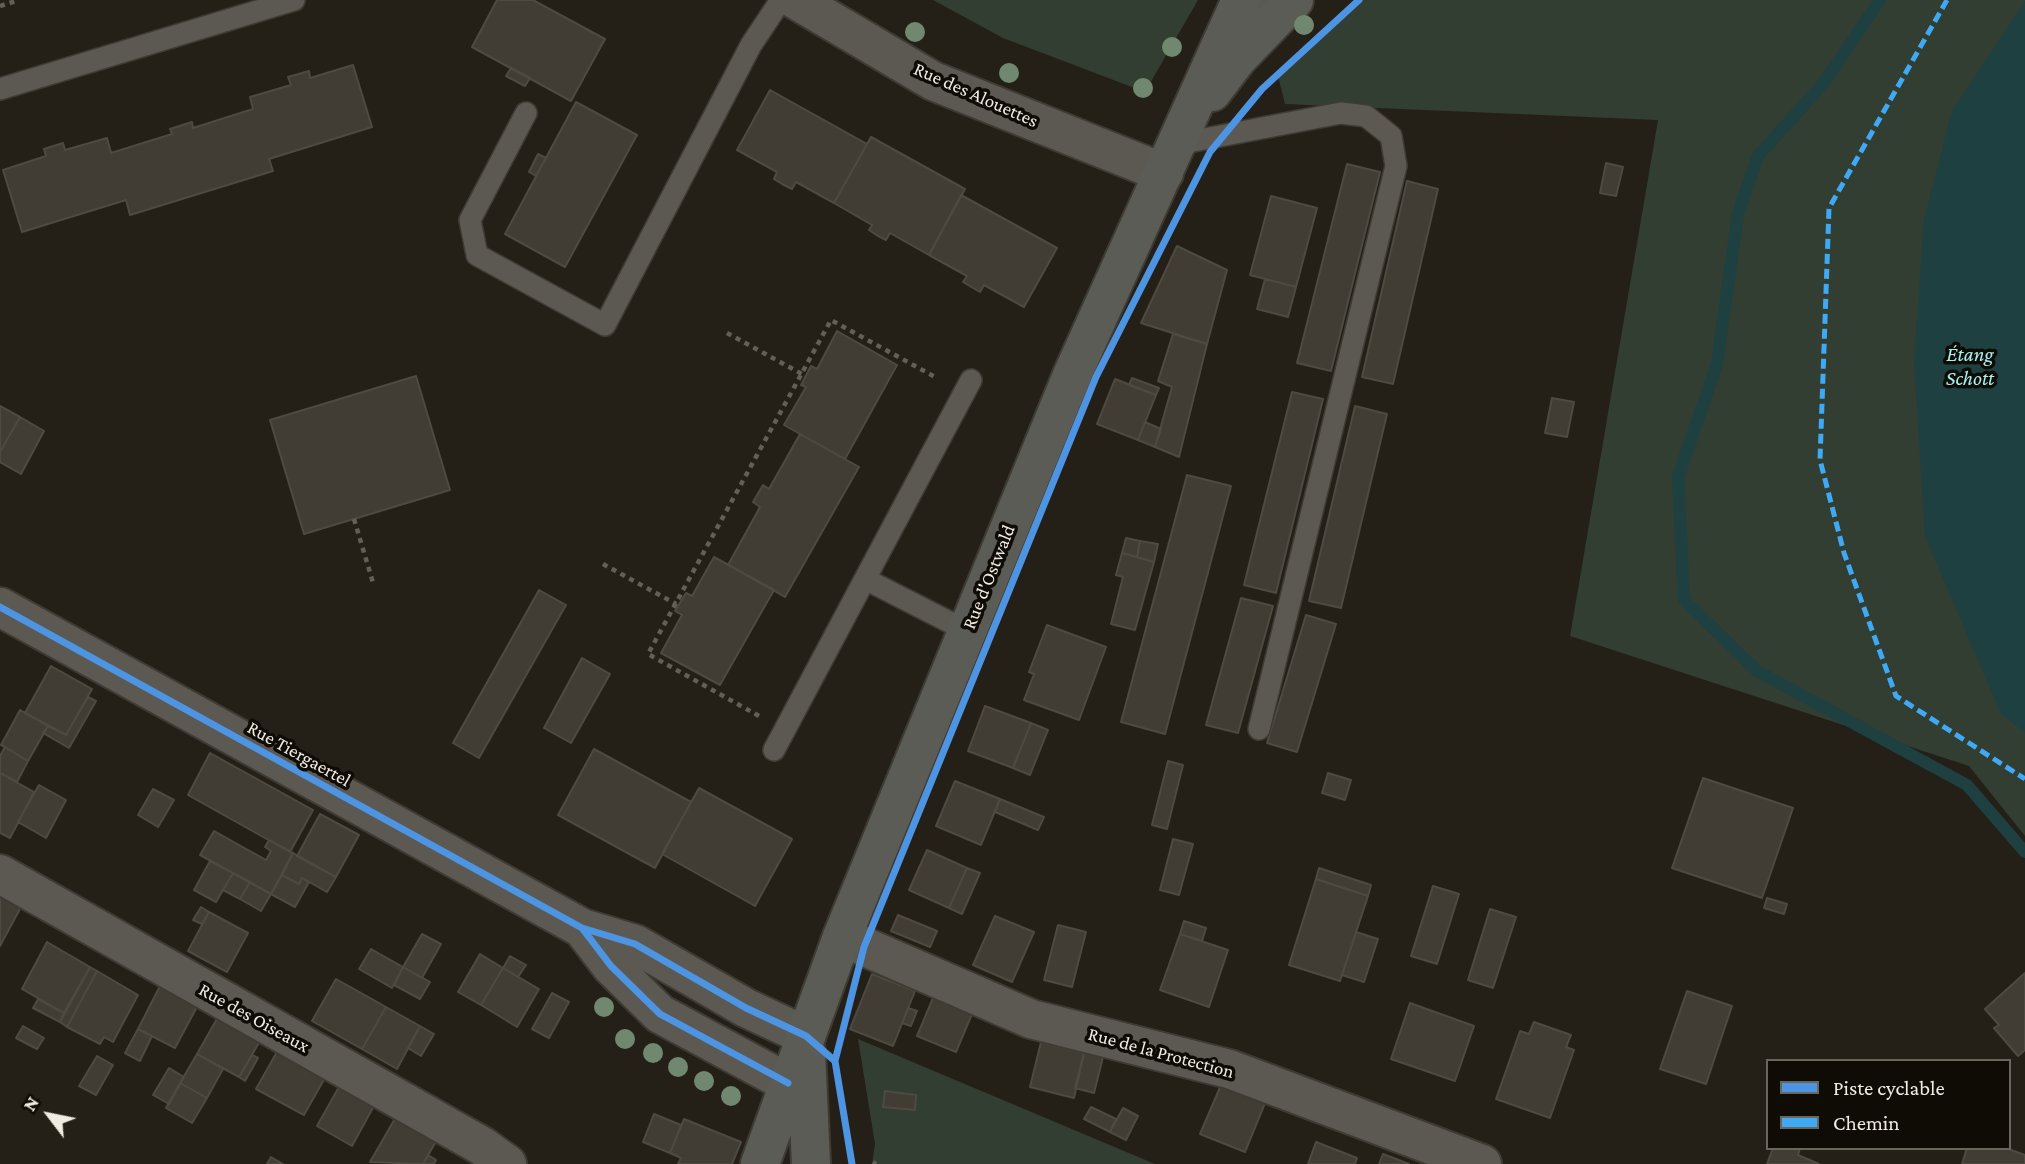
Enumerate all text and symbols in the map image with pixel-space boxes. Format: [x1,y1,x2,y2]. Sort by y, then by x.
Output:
street label: Rue des Alouettes [910,57,1042,133]
water label: Étang Schott [1946,342,1994,392]
street label: Rue d'Ostwald [958,521,1020,633]
street label: Rue Tiergaertel [243,716,355,792]
street label: Rue des Oiseaux [195,978,313,1058]
street label: Rue de la Protection [1086,1023,1236,1083]
legend [1766,1059,2011,1150]
text: Piste cyclable [1833,1076,1945,1100]
north arrow [14,1080,84,1150]
text: N [18,1093,43,1115]
text: Chemin [1833,1111,1900,1135]

